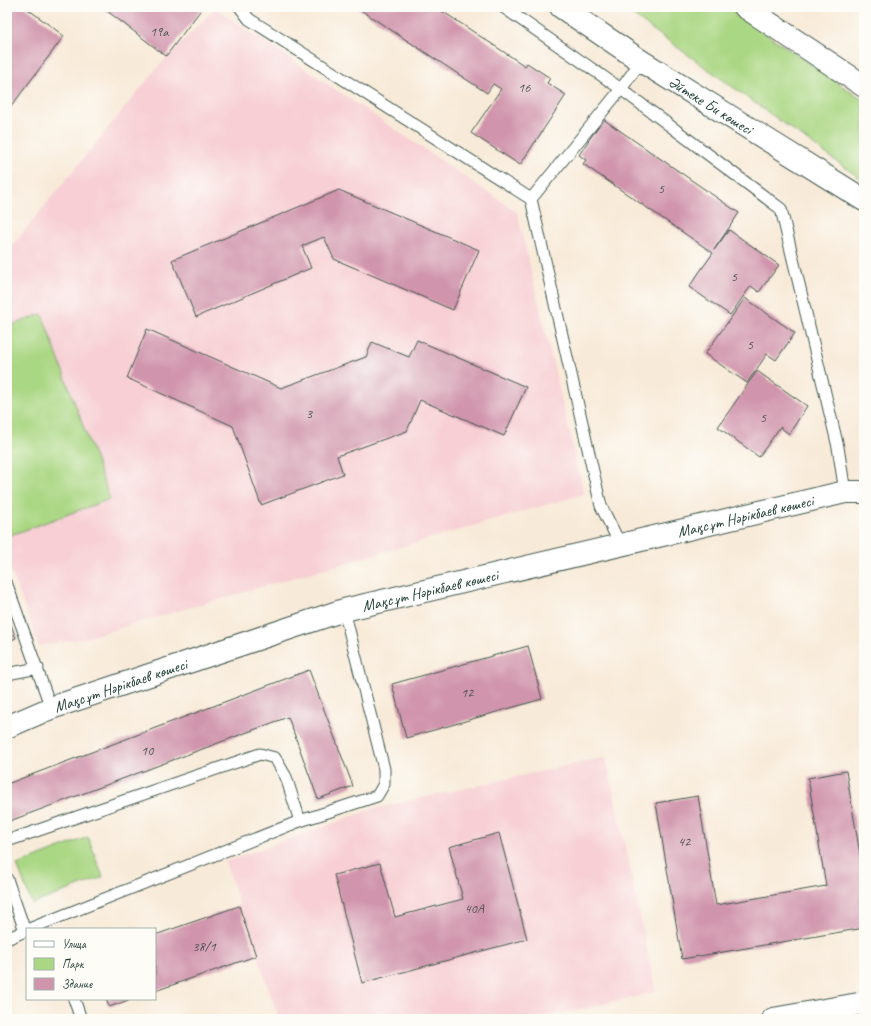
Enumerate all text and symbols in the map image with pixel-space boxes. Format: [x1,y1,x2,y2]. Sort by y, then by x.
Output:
house number: 19a [150,23,169,40]
street label: Әйтеке Би көшесі [665,72,758,140]
house number: 16 [518,79,531,96]
house number: 5 [658,180,665,197]
house number: 5 [731,268,738,285]
house number: 5 [747,336,754,353]
house number: 3 [306,405,314,422]
house number: 5 [760,409,767,426]
street label: Мақсұт Нәрікбаев көшесі [675,490,817,542]
street label: Мақсұт Нәрікбаев көшесі [360,565,502,616]
street label: Мақсұт Нәрікбаев көшесі [51,654,192,717]
house number: 12 [461,684,475,701]
house number: 10 [141,742,155,759]
house number: 42 [678,833,692,850]
house number: 40А [464,900,485,917]
legend [26,928,156,1000]
text: Улица [62,936,87,952]
house number: 38/1 [192,938,216,955]
text: Парк [62,956,85,972]
text: Здание [62,976,93,992]

